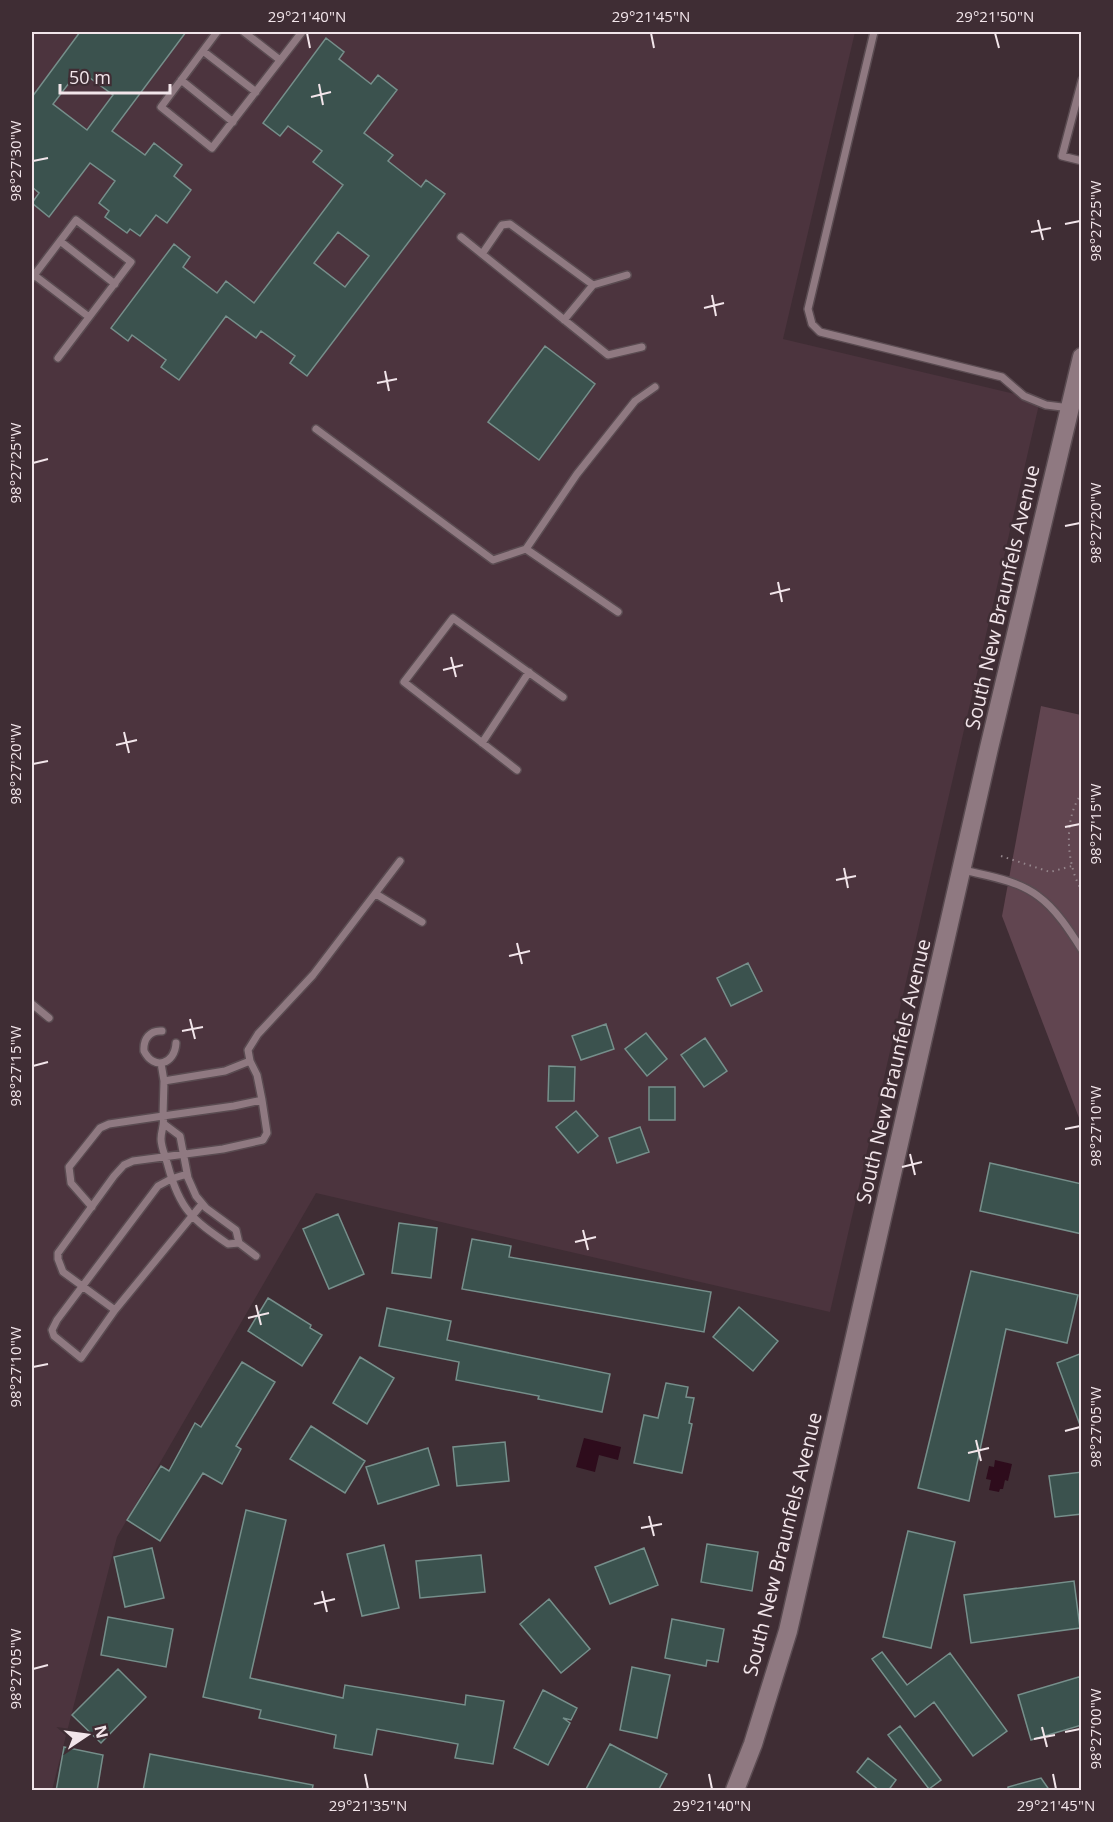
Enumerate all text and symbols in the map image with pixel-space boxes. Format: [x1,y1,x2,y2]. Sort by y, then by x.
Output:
text: 29°21'40"N [268,6,346,26]
text: 29°21'45"N [612,6,690,26]
text: 29°21'50"N [956,6,1034,26]
scale bar [60,57,170,95]
text: 50 m [69,65,111,89]
text: 98°27'30"W [5,120,25,202]
text: 98°27'25"W [1085,180,1105,262]
text: 98°27'25"W [5,422,25,504]
street label: South New Braunfels Avenue [958,462,1046,732]
text: 98°27'20"W [1085,482,1105,564]
text: 98°27'20"W [5,723,25,805]
text: 98°27'15"W [1085,783,1105,865]
street label: South New Braunfels Avenue [849,936,937,1206]
text: 98°27'15"W [5,1025,25,1107]
text: 98°27'10"W [1085,1085,1105,1167]
text: 98°27'10"W [5,1326,25,1408]
text: 98°27'05"W [1085,1386,1105,1468]
street label: South New Braunfels Avenue [736,1409,828,1679]
text: 98°27'05"W [5,1628,25,1710]
text: 98°27'00"W [1085,1688,1105,1770]
north arrow [57,1705,117,1765]
text: N [89,1723,114,1740]
text: 29°21'35"N [329,1795,407,1815]
text: 29°21'40"N [673,1795,751,1815]
text: 29°21'45"N [1017,1795,1095,1815]

